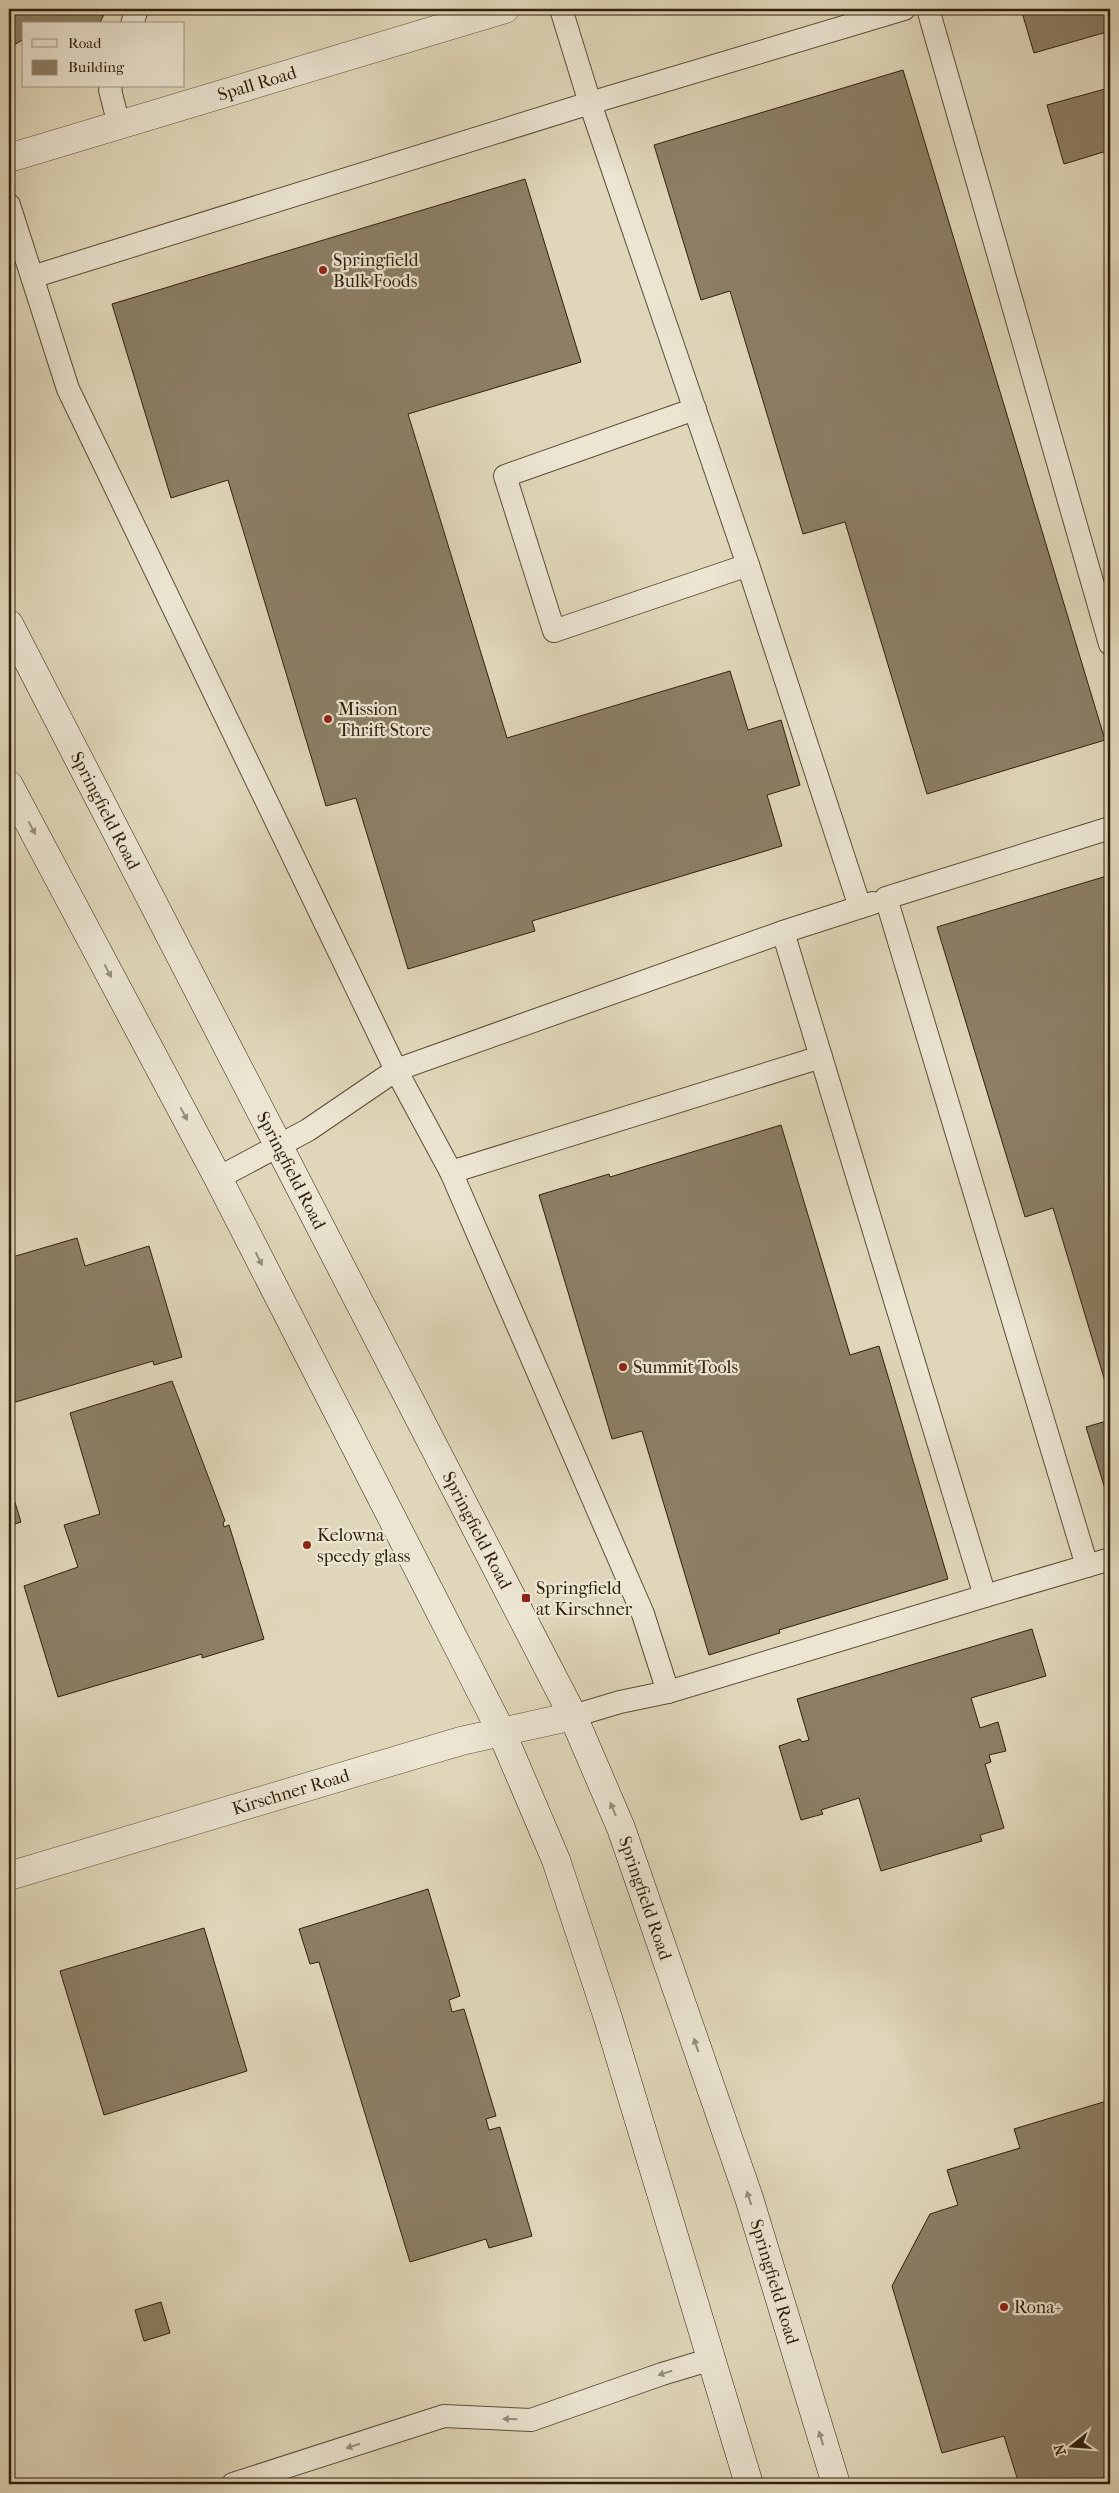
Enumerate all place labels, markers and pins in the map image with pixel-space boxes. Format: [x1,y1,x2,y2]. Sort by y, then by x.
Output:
place label: Springfield Bulk Foods [333,250,419,292]
marker: Springfield Bulk Foods [317,264,329,276]
place label: Mission Thrift Store [338,699,431,741]
marker: Mission Thrift Store [322,713,334,725]
place label: Summit Tools [633,1357,738,1378]
marker: Summit Tools [617,1361,629,1373]
place label: Kelowna speedy glass [317,1525,411,1567]
marker: Kelowna speedy glass [301,1539,313,1551]
place label: Springfield at Kirschner [536,1578,633,1620]
marker: Springfield at Kirschner [520,1592,532,1604]
place label: Rona+ [1014,2297,1062,2318]
marker: Rona+ [998,2301,1010,2313]

